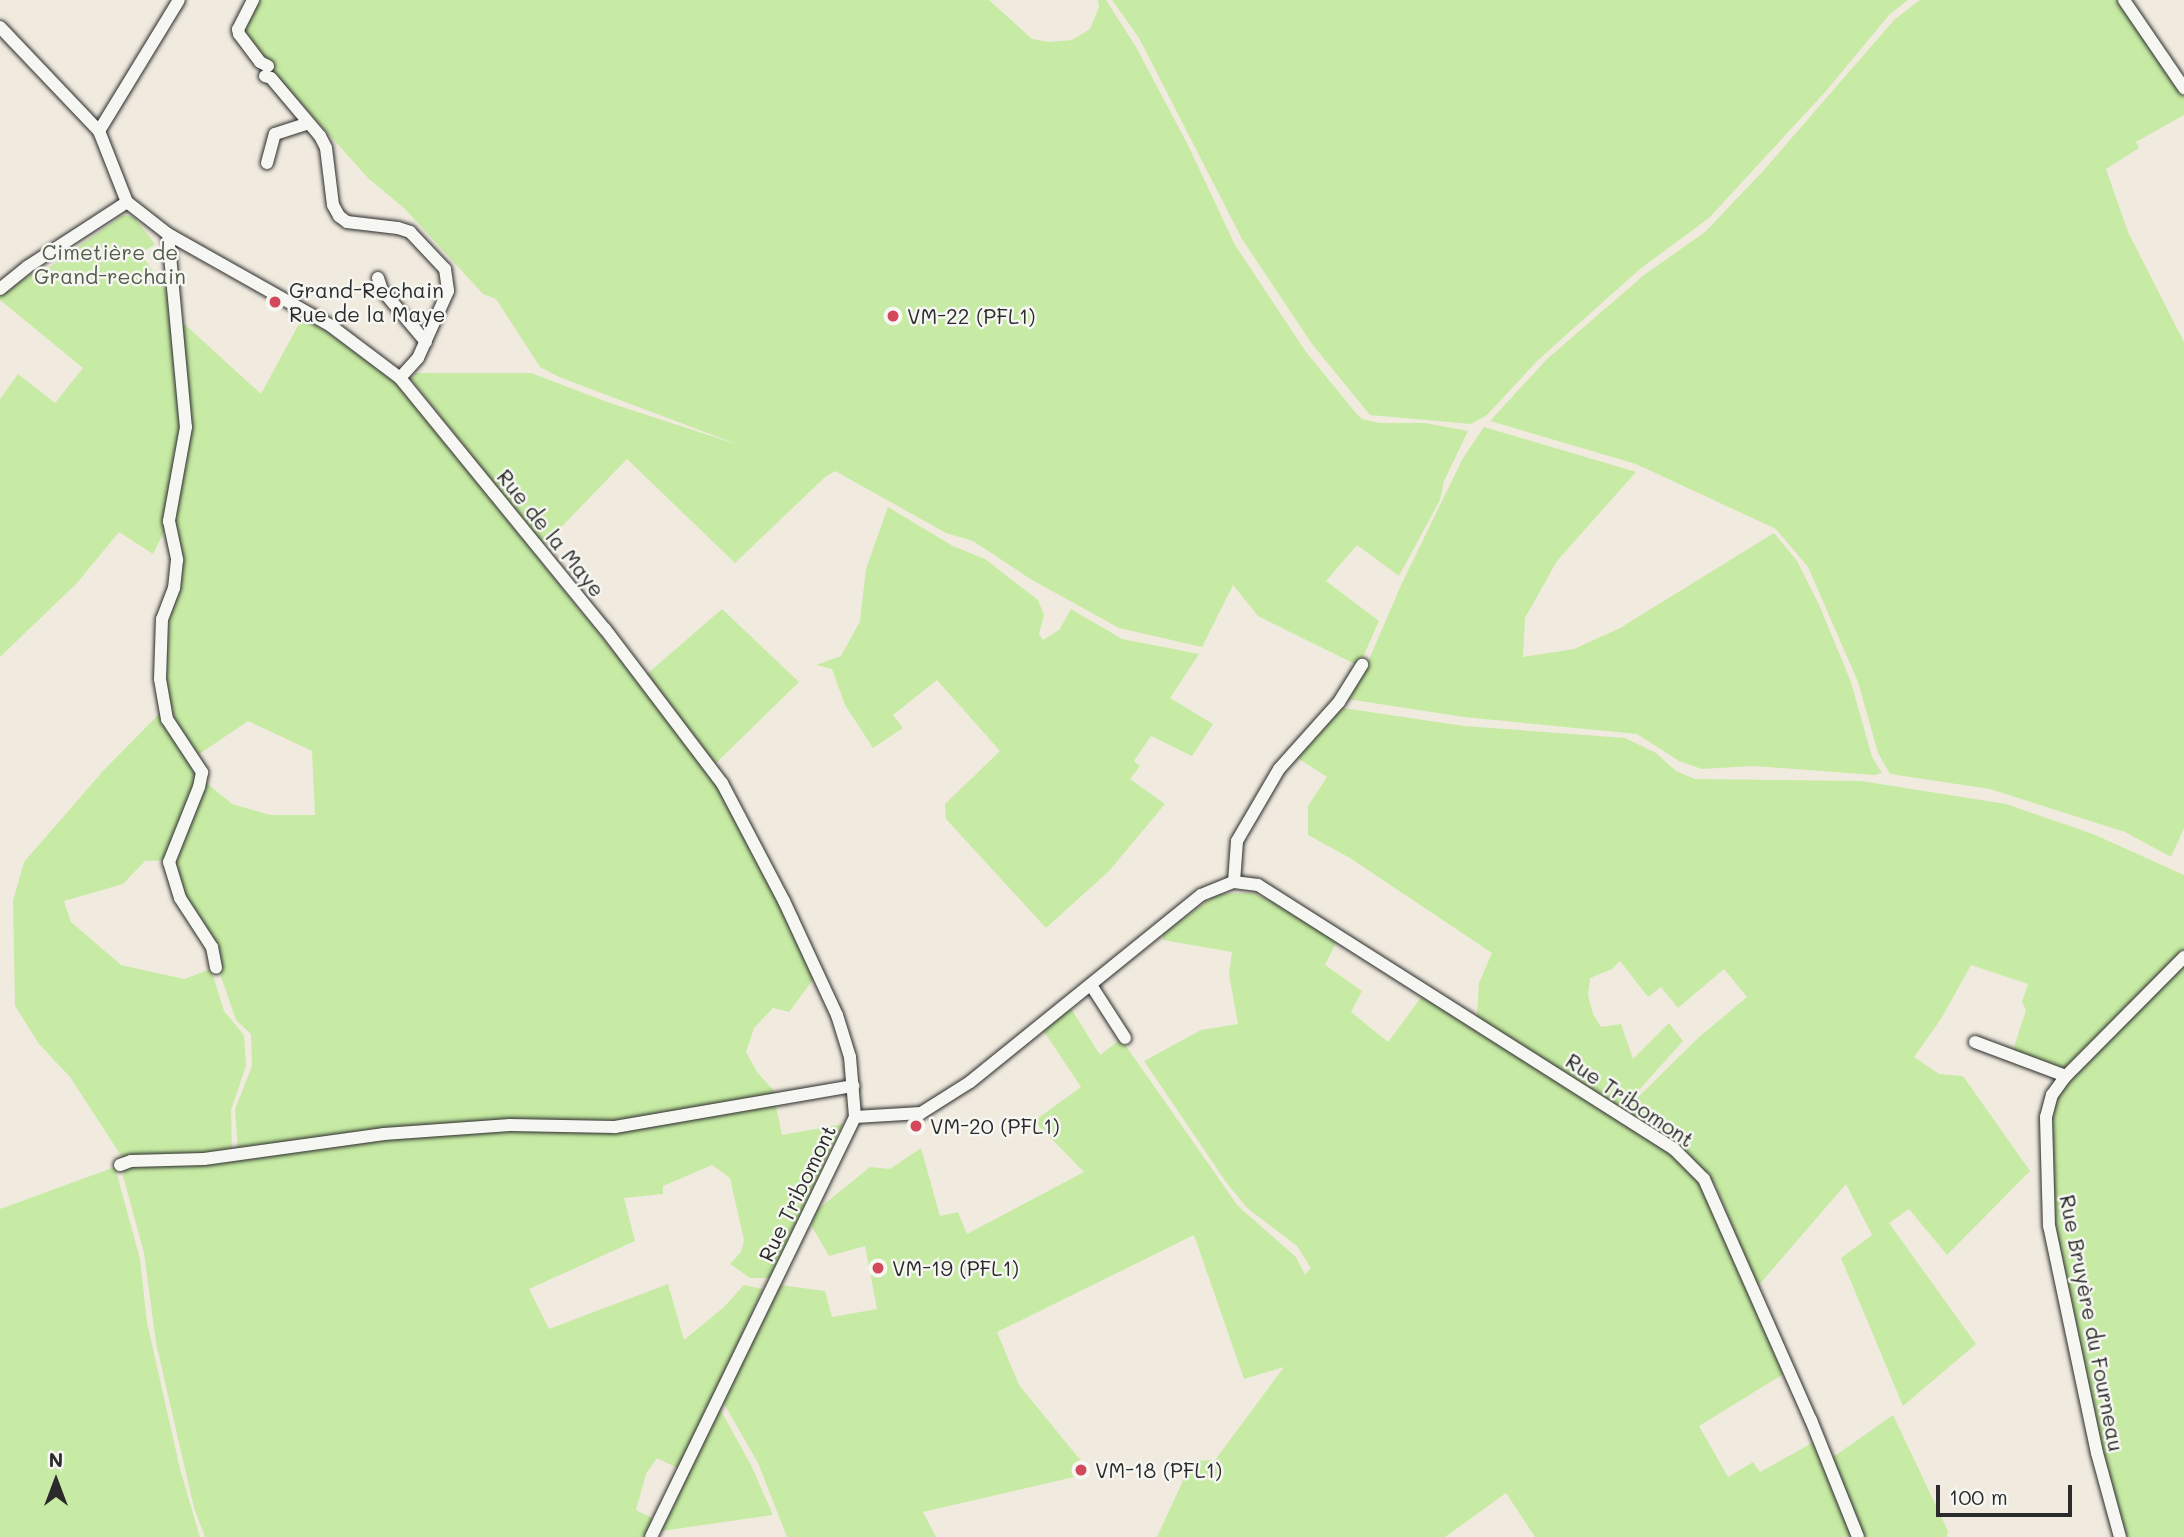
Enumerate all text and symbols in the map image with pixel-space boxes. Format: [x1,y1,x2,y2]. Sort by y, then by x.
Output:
park label: Cimetière de Grand-rechain [34,239,186,289]
place label: Grand-Rechain Rue de la Maye [289,277,446,327]
marker: Grand-Rechain Rue de la Maye [267,294,283,310]
place label: VM-22 (PFL1) [907,303,1035,329]
marker: VM-22 (PFL1) [885,308,901,324]
street label: Rue de la Maye [492,464,610,602]
street label: Rue Tribomont [1561,1048,1699,1152]
place label: VM-20 (PFL1) [930,1113,1060,1139]
marker: VM-20 (PFL1) [908,1118,924,1134]
street label: Rue Tribomont [753,1120,841,1266]
street label: Rue Bruyère du Fourneau [2055,1193,2129,1453]
place label: VM-19 (PFL1) [892,1255,1019,1281]
marker: VM-19 (PFL1) [870,1260,886,1276]
north arrow [21,1446,91,1516]
text: N [49,1447,63,1472]
place label: VM-18 (PFL1) [1095,1457,1222,1483]
marker: VM-18 (PFL1) [1073,1462,1089,1478]
scale bar [1939,1470,2076,1514]
text: 100 m [1949,1483,2008,1510]

